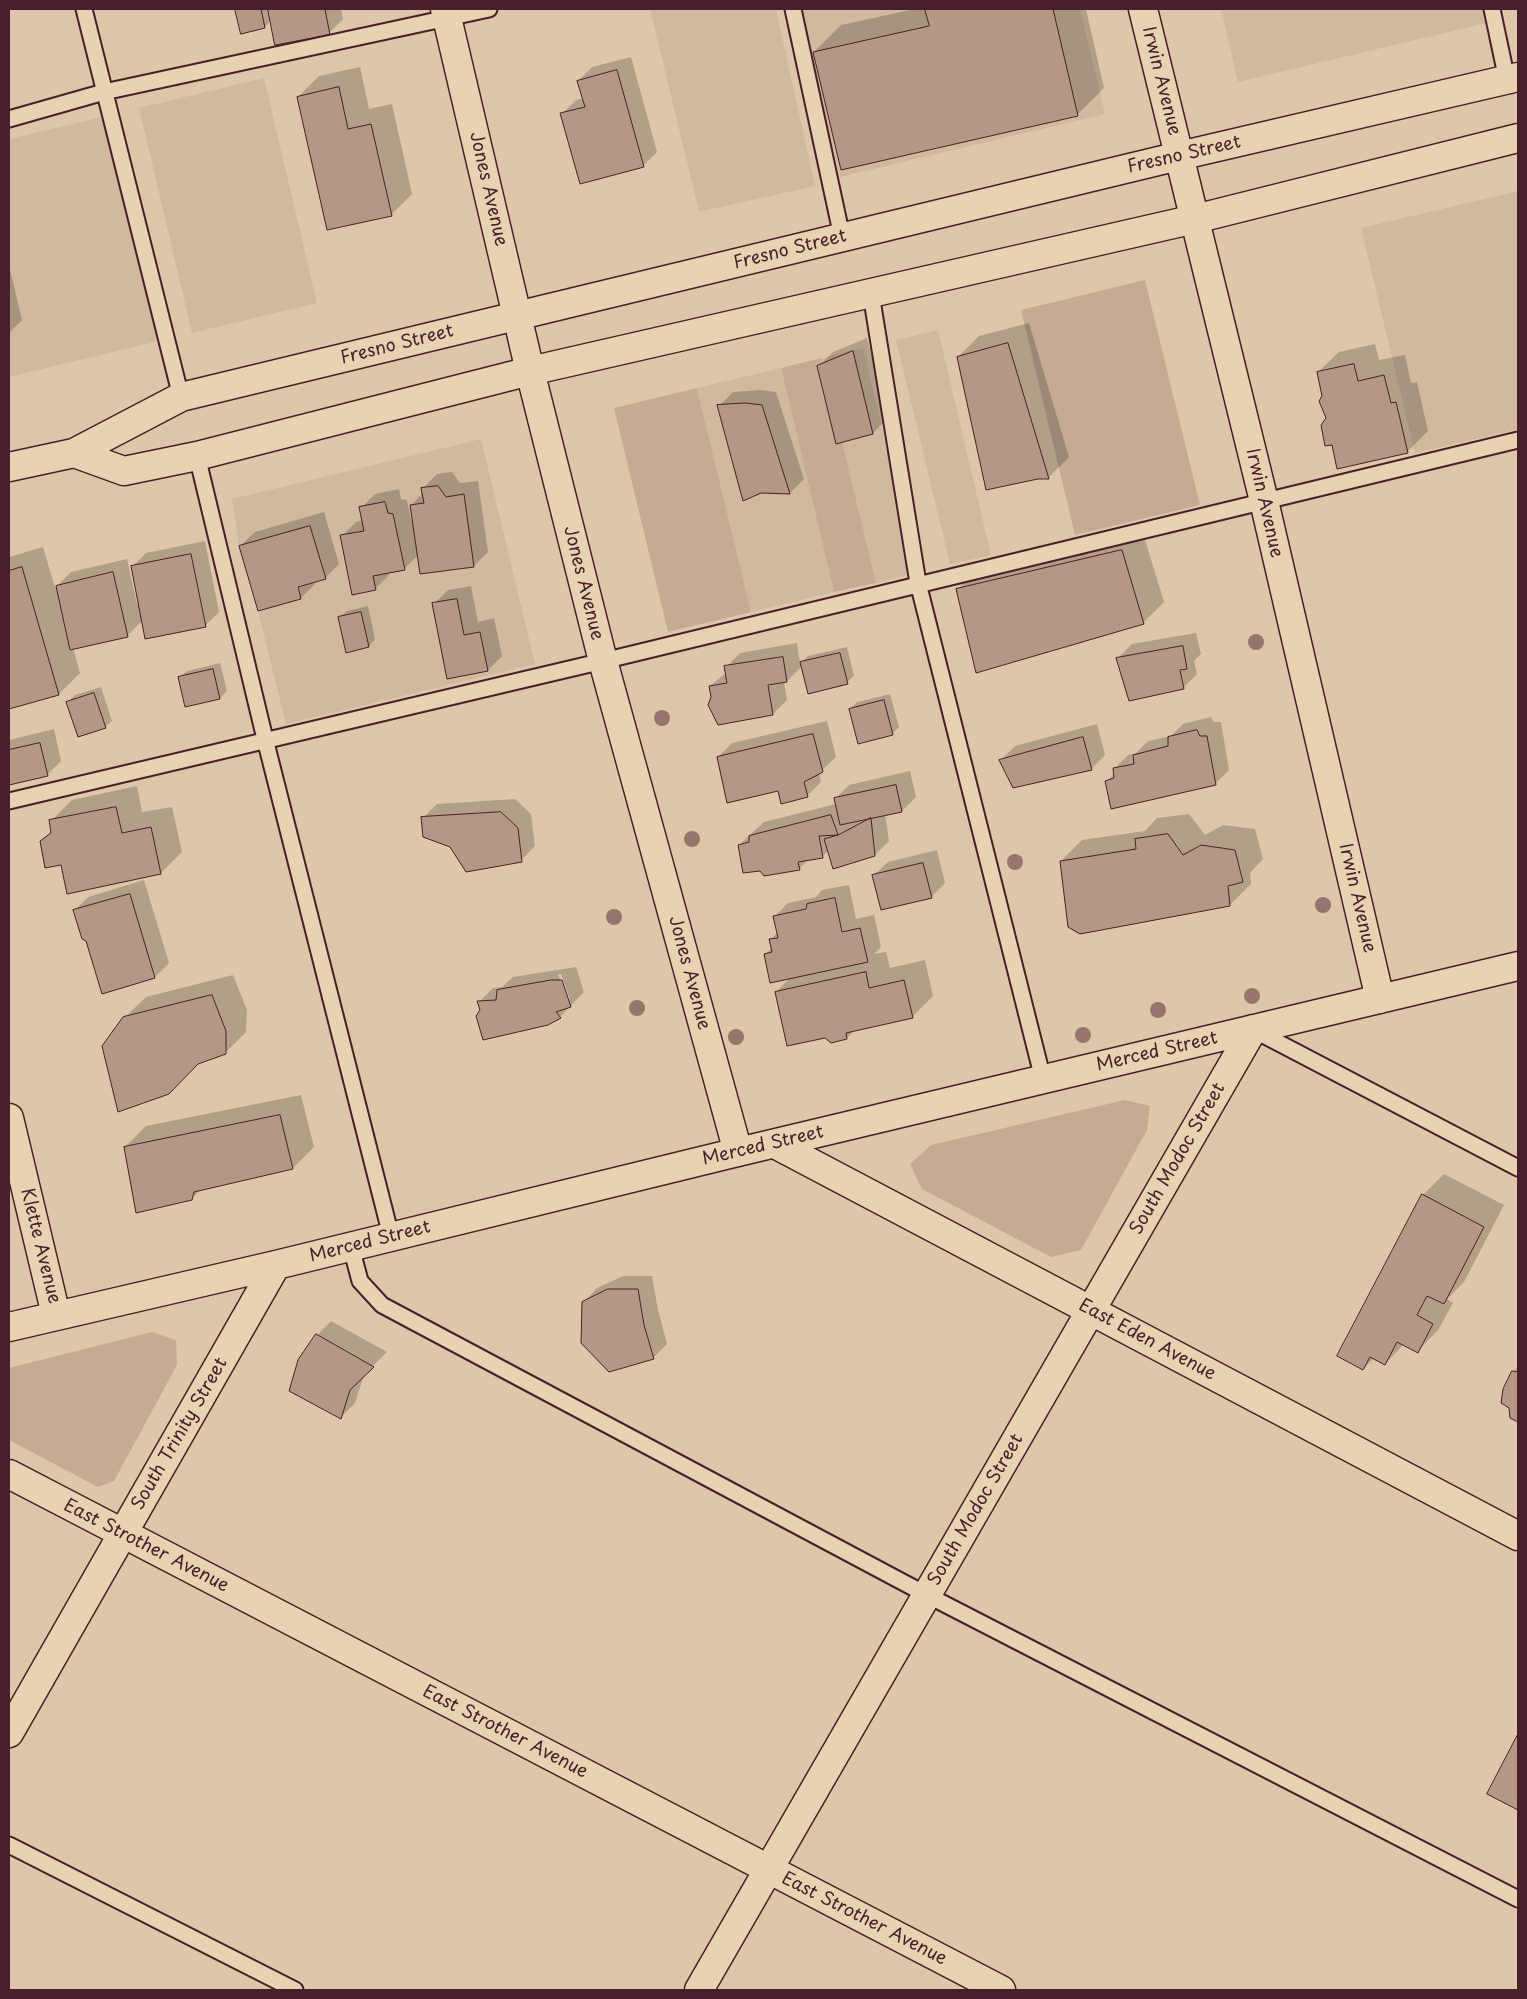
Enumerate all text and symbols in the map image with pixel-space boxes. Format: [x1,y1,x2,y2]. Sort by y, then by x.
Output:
street label: Irwin Avenue [1137,24,1185,138]
street label: Jones Avenue [464,130,512,248]
street label: Fresno Street [1125,131,1243,179]
street label: Fresno Street [731,226,849,274]
street label: Fresno Street [338,321,456,369]
street label: Irwin Avenue [1241,446,1287,560]
street label: Jones Avenue [558,524,608,642]
street label: Irwin Avenue [1334,841,1380,955]
street label: Jones Avenue [663,914,715,1032]
street label: Merced Street [1094,1028,1220,1076]
street label: South Modoc Street [1126,1079,1230,1239]
street label: Merced Street [700,1122,826,1170]
street label: Klette Avenue [15,1186,65,1306]
street label: Merced Street [307,1217,433,1267]
street label: East Eden Avenue [1075,1295,1219,1385]
street label: South Trinity Street [128,1354,232,1514]
street label: South Modoc Street [924,1430,1028,1590]
street label: East Strother Avenue [60,1495,232,1597]
street label: East Strother Avenue [419,1681,591,1783]
street label: East Strother Avenue [778,1868,950,1970]

